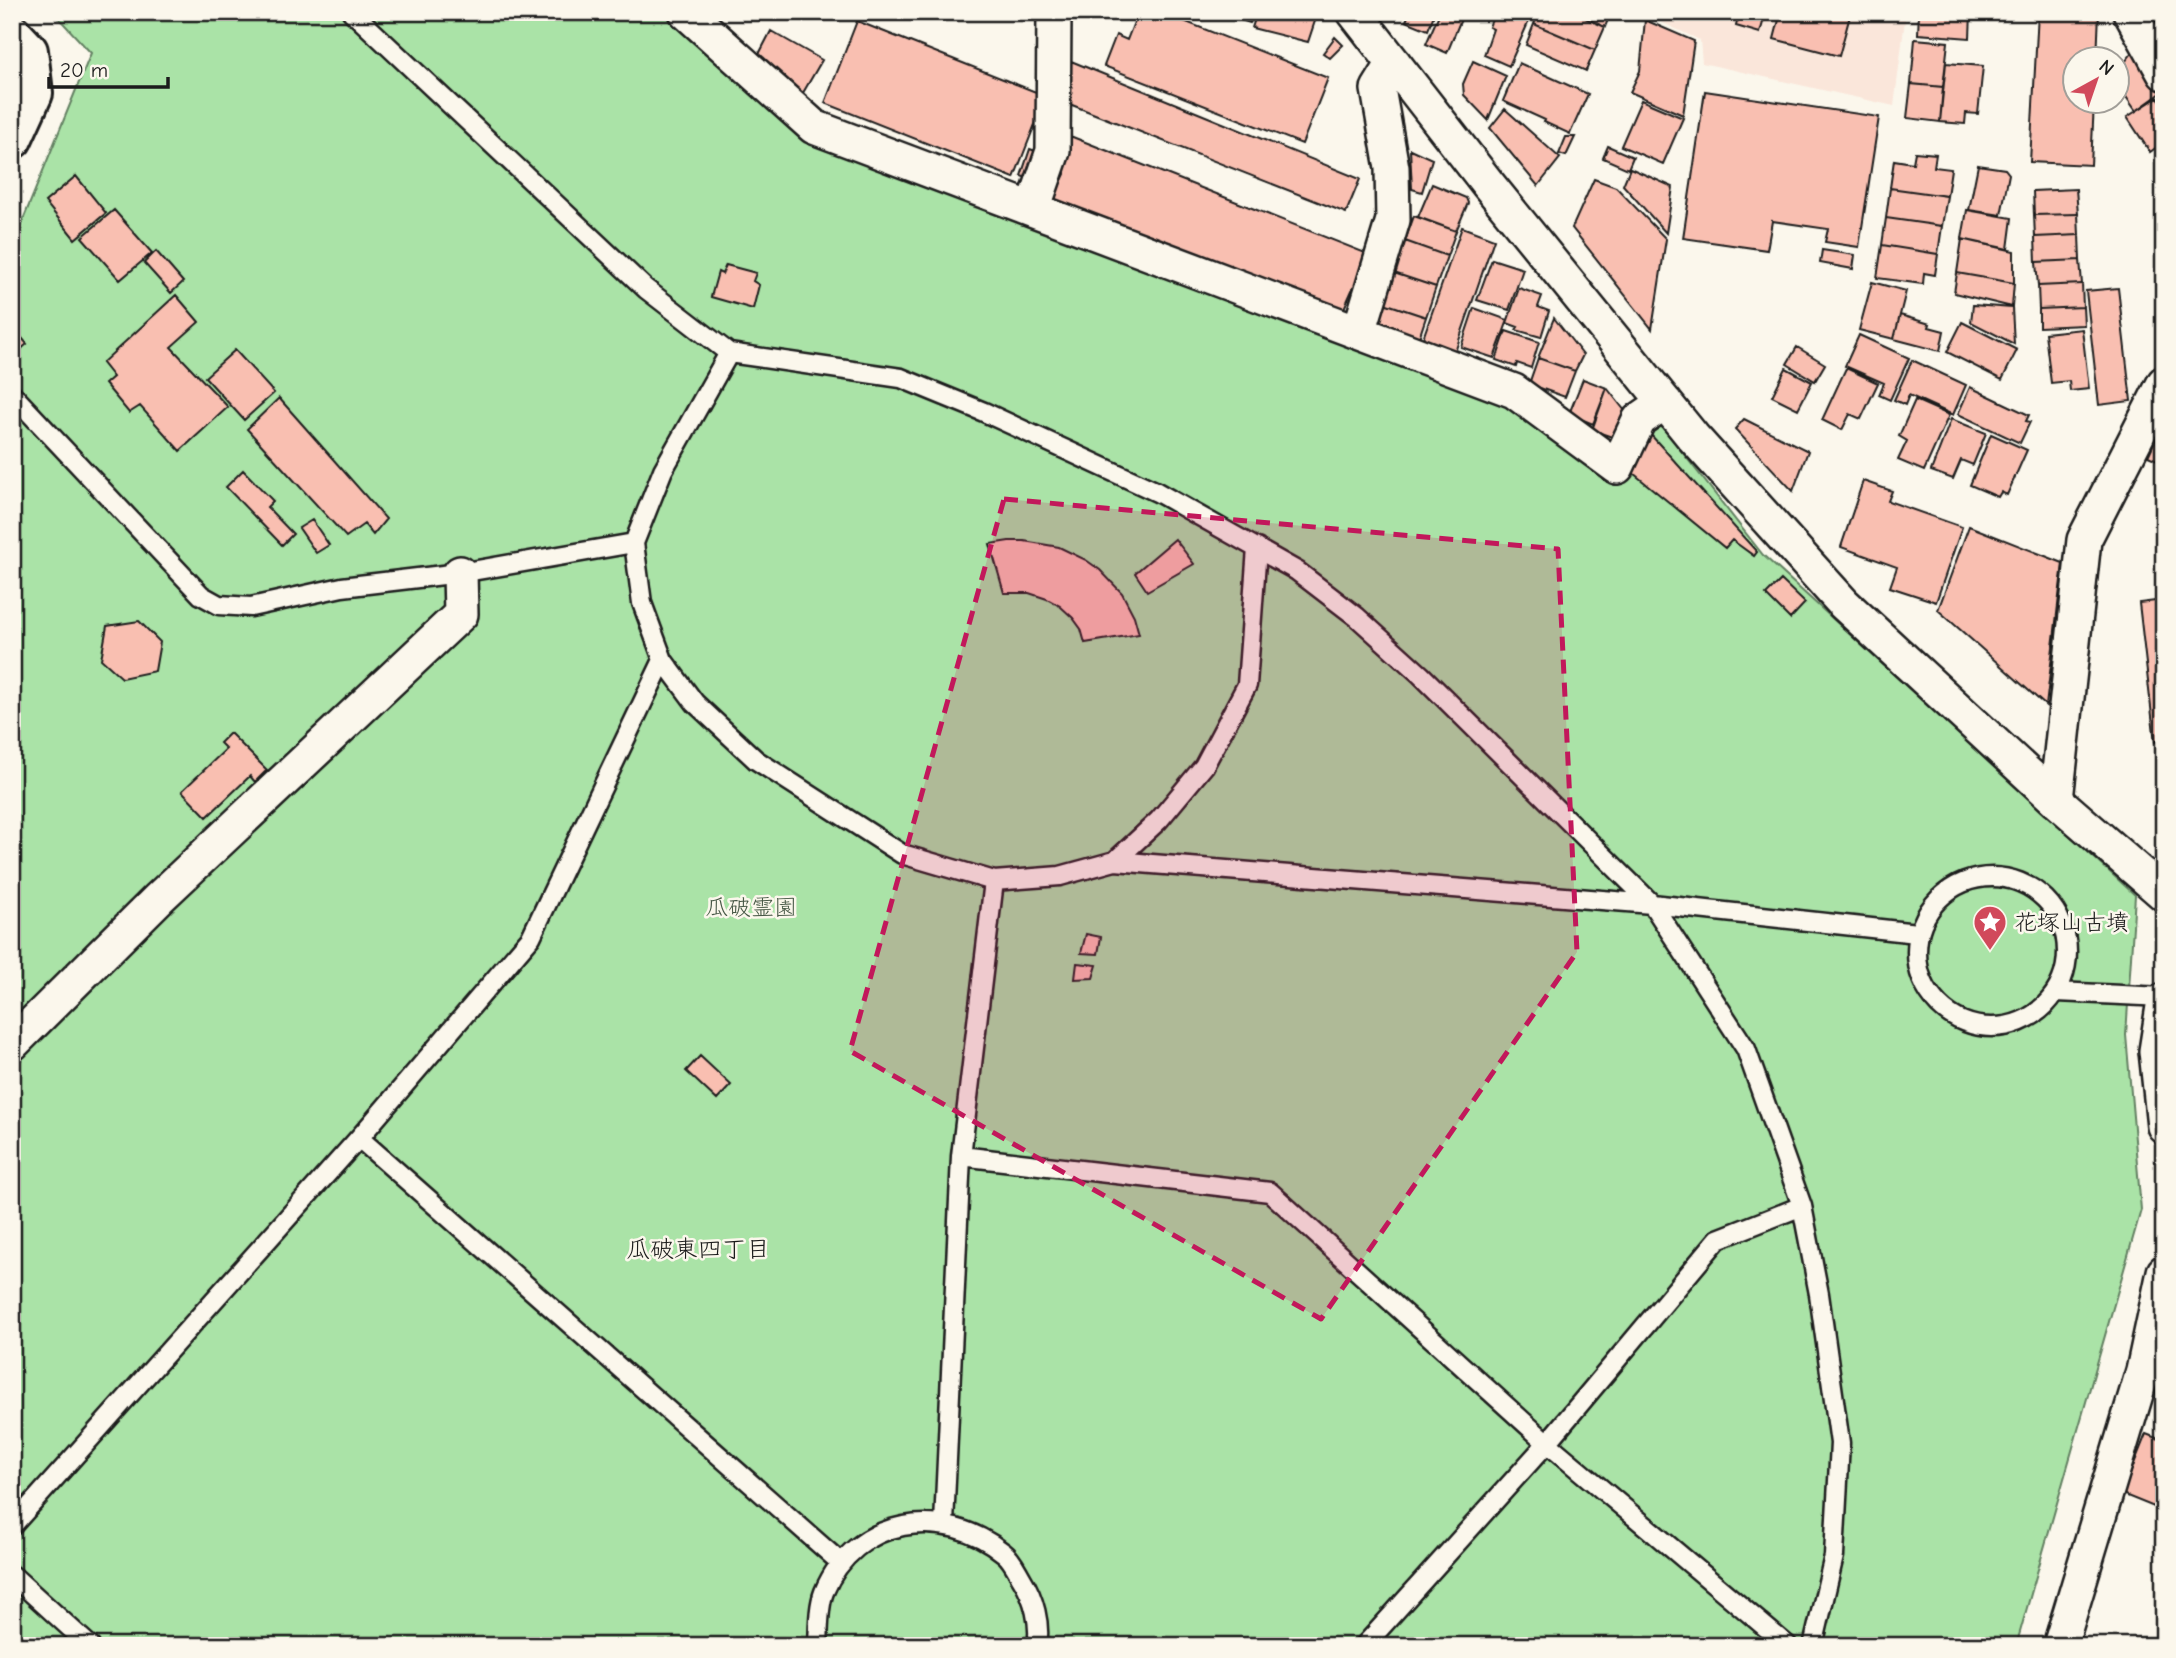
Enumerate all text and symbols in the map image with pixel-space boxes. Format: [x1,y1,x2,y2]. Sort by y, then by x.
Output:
scale bar [49,46,168,90]
north arrow [2060,46,2130,116]
text: N [2094,55,2118,80]
text: 20 m [60,58,108,82]
park label: 瓜破霊園 [705,894,797,921]
place icon: 花塚山古墳 [1971,903,2009,952]
place label: 花塚山古墳 [2014,909,2129,936]
district label: 瓜破東四丁目 [626,1235,770,1263]

